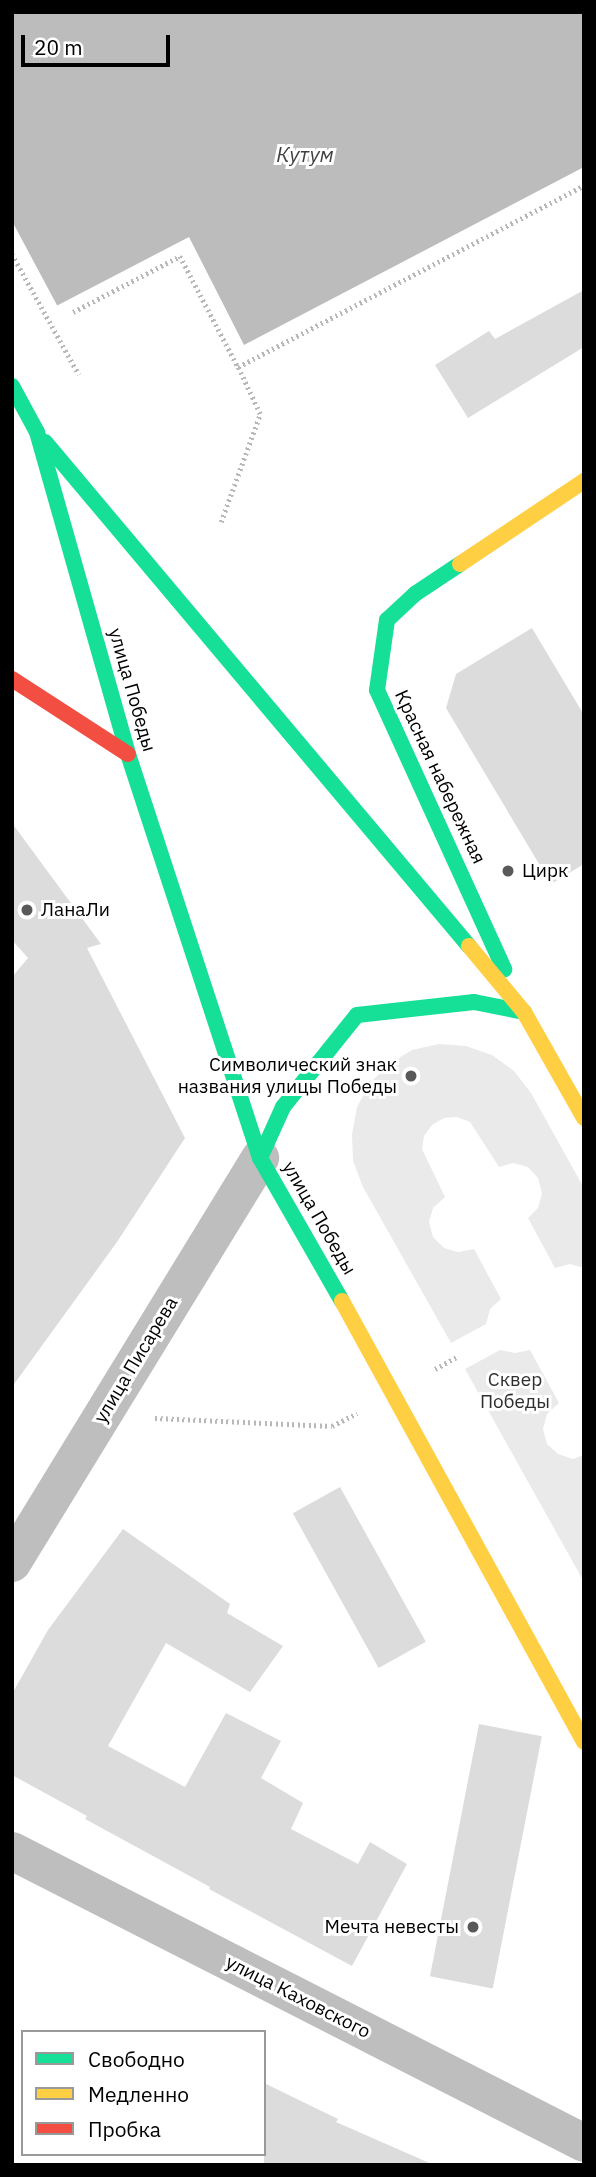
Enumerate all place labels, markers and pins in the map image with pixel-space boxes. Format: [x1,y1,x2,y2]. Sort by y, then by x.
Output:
place label: Цирк [522,860,569,882]
marker: Цирк [500,863,516,879]
place label: ЛанаЛи [41,899,110,921]
marker: ЛанаЛи [19,902,35,918]
place label: Символический знак названия улицы Победы [178,1054,397,1098]
marker: Символический знак названия улицы Победы [403,1068,419,1084]
place label: Мечта невесты [325,1916,459,1938]
marker: Мечта невесты [465,1919,481,1935]

